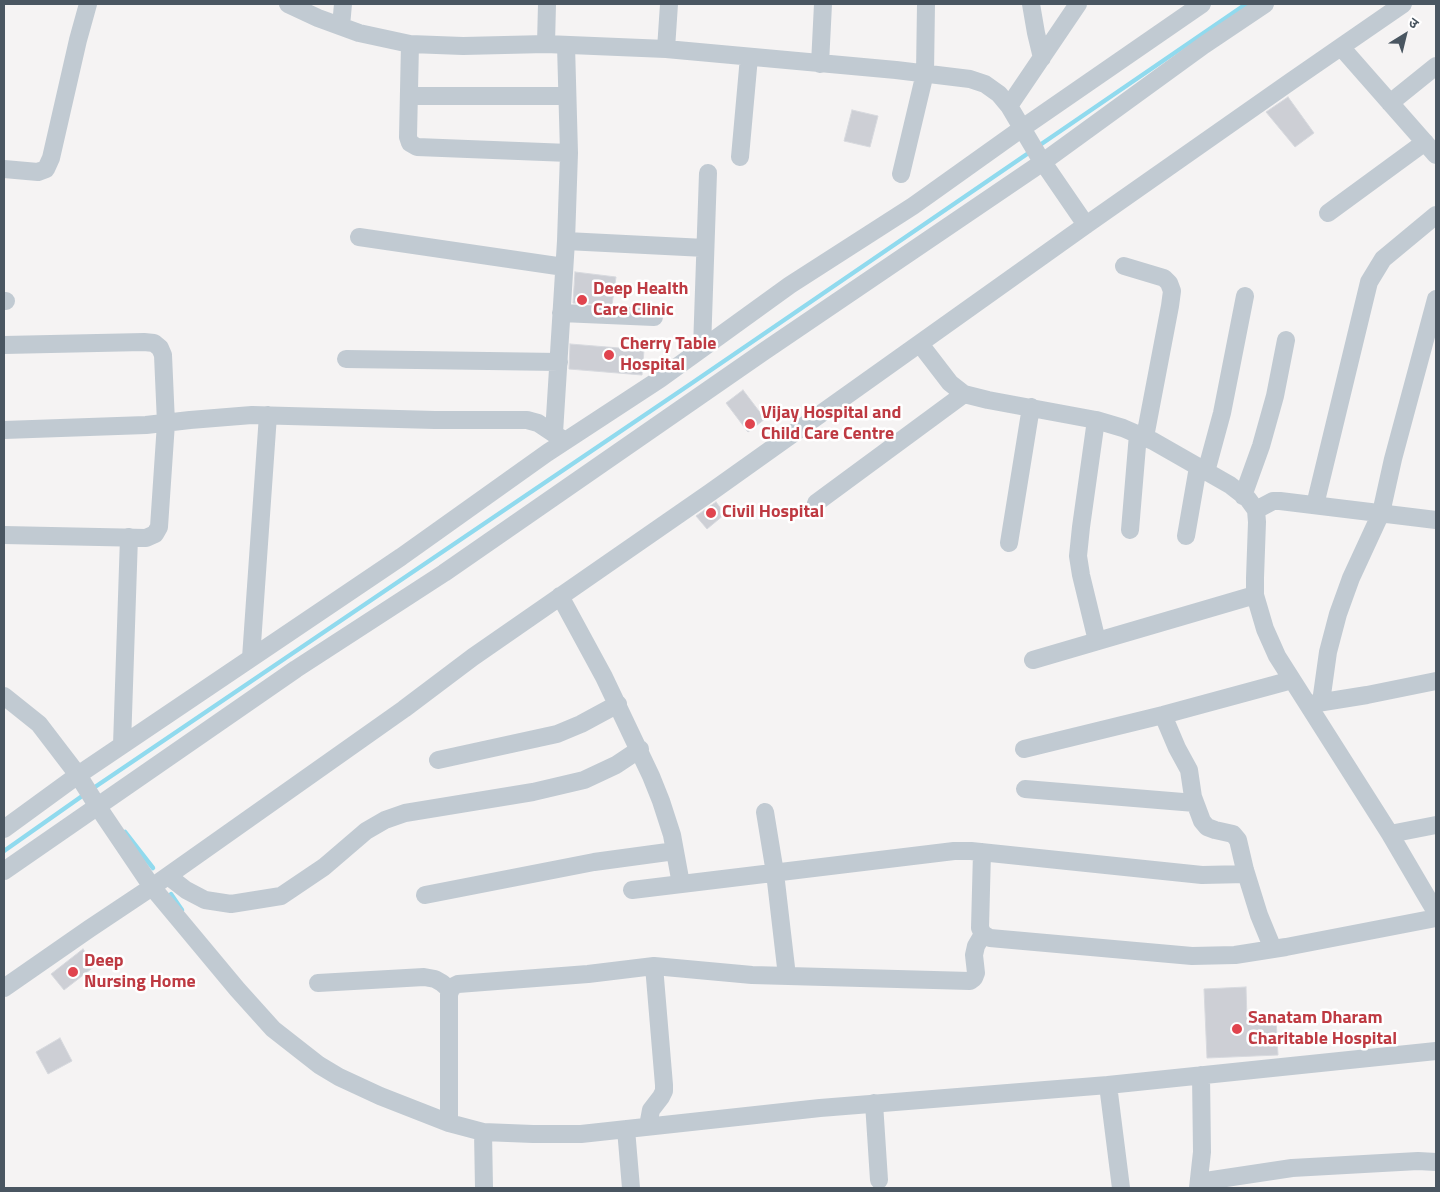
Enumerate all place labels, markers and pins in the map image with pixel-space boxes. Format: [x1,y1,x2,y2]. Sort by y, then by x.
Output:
place label: Deep Health Care Clinic [593,279,688,322]
marker: Deep Health Care Clinic [575,293,589,307]
place label: Cherry Table Hospital [620,334,716,376]
marker: Cherry Table Hospital [602,348,616,362]
place label: Vijay Hospital and Child Care Centre [761,403,901,446]
marker: Vijay Hospital and Child Care Centre [743,417,757,431]
place label: Civil Hospital [722,502,824,524]
marker: Civil Hospital [704,506,718,520]
place label: Deep Nursing Home [84,951,196,994]
marker: Deep Nursing Home [66,965,80,979]
place label: Sanatam Dharam Charitable Hospital [1248,1008,1397,1050]
marker: Sanatam Dharam Charitable Hospital [1230,1022,1244,1036]

